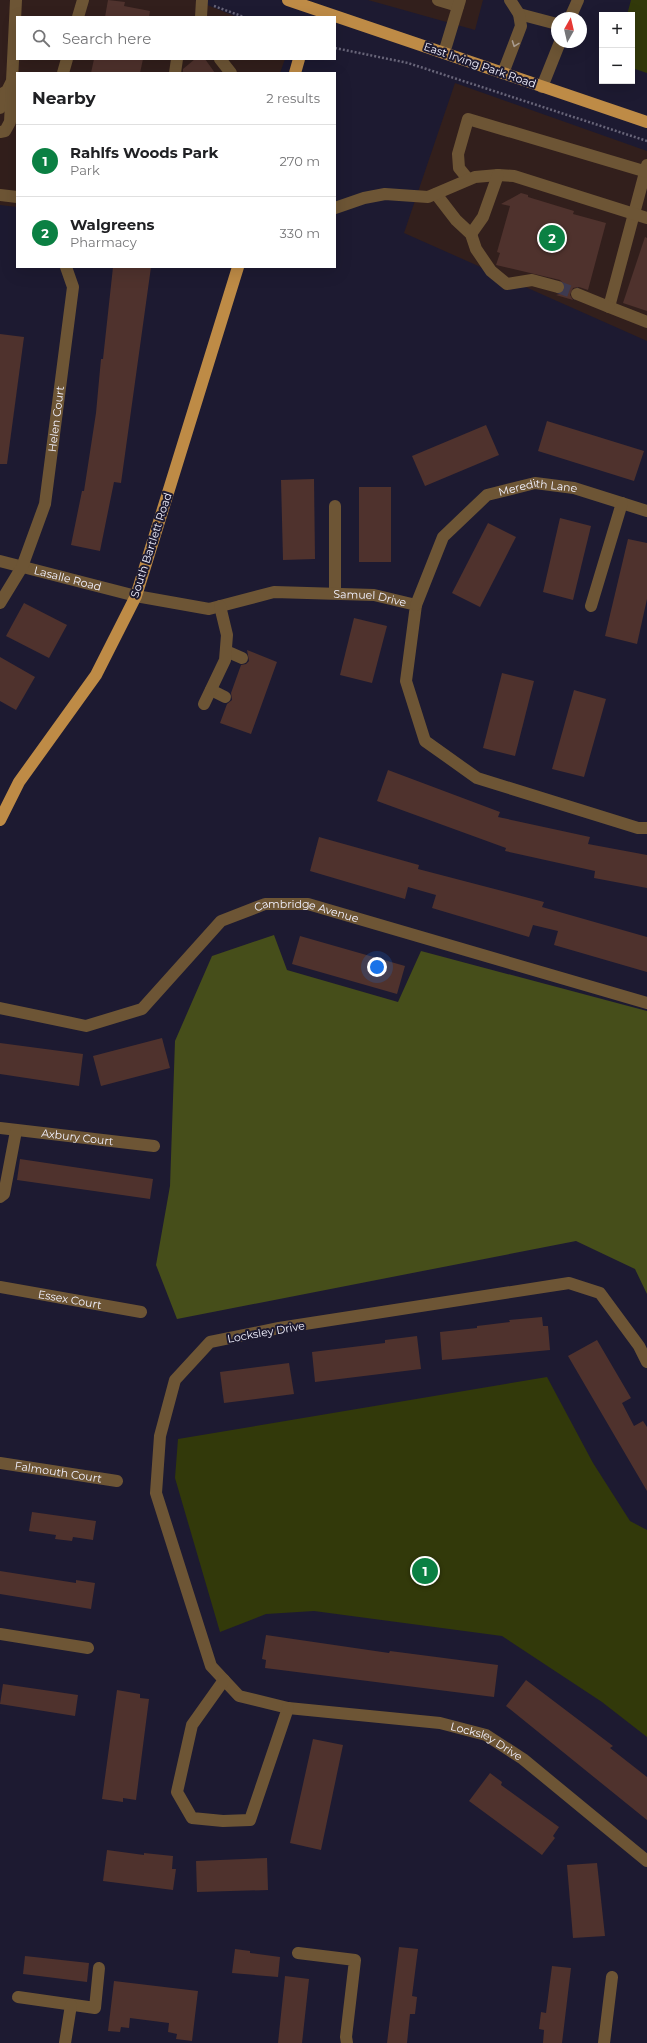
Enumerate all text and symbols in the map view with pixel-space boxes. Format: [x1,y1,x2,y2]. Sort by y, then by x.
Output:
north arrow [551,12,587,48]
map controls [599,12,635,84]
button: + [599,12,635,48]
search box [16,16,336,60]
icon: search [30,27,52,49]
text: Search here [62,29,151,48]
street label: East Irving Park Road [422,39,538,91]
one-way arrow [511,40,519,47]
button: − [599,48,635,84]
text: Nearby [32,88,96,108]
text: 2 results [266,90,320,106]
text: Rahlfs Woods Park [70,143,218,162]
text: 1 [42,153,48,169]
text: 270 m [279,153,320,169]
text: Park [70,162,100,178]
text: Walgreens [70,215,155,234]
pin: 2 [539,223,565,253]
text: 2 [41,225,49,241]
text: 330 m [280,225,320,241]
text: Pharmacy [70,234,137,250]
street label: Helen Court [45,385,67,453]
street label: Meredith Lane [497,476,580,499]
street label: South Bartlett Road [127,491,175,599]
street label: Lasalle Road [33,563,103,594]
street label: Samuel Drive [333,587,408,610]
street label: Cambridge Avenue [252,896,361,926]
your location [367,957,387,977]
street label: Axbury Court [41,1126,115,1148]
street label: Essex Court [37,1287,103,1312]
street label: Locksley Drive [226,1318,306,1346]
street label: Falmouth Court [14,1458,103,1486]
pin: 1 [412,1556,438,1586]
street label: Locksley Drive [449,1719,525,1764]

